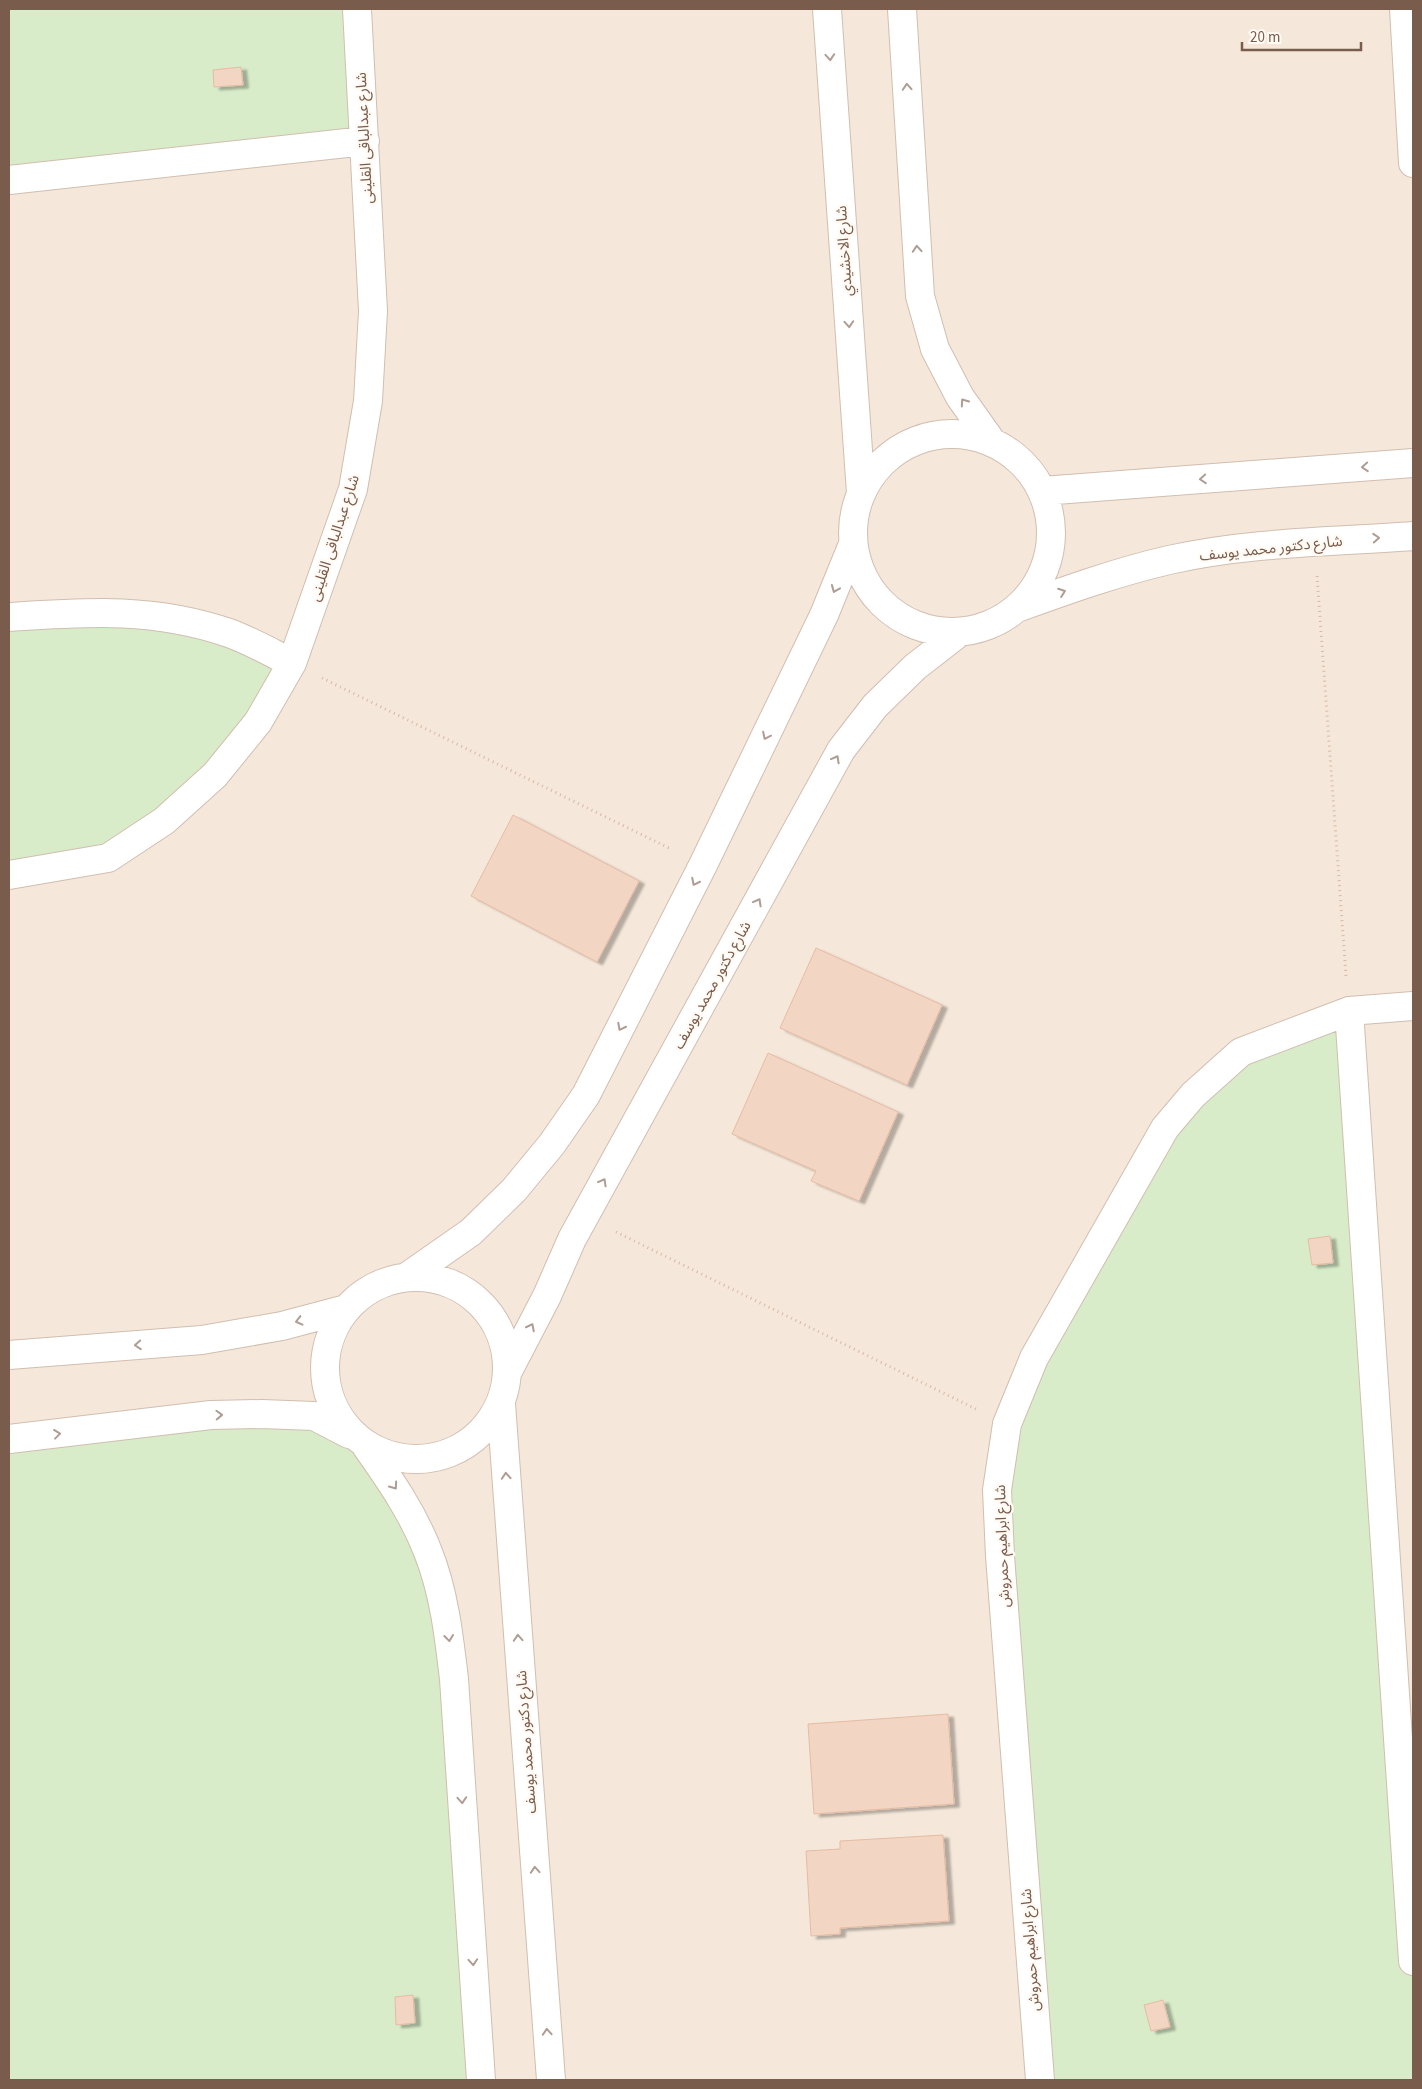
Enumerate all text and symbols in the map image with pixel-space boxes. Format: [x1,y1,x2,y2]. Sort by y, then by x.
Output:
scale bar [1242,20,1361,52]
text: 20 m [1250,27,1280,48]
one-way arrow [825,54,836,62]
street label: شارع عبدالباقى القلينى [351,71,379,204]
one-way arrow [902,83,913,91]
street label: شارع الاخشيدي [831,204,859,297]
one-way arrow [912,245,923,253]
one-way arrow [843,321,854,329]
one-way arrow [961,398,970,408]
one-way arrow [1360,461,1368,472]
street label: شارع عبدالباقى القلينى [304,472,366,604]
one-way arrow [1198,473,1206,484]
street label: شارع دكتور محمد يوسف [1199,531,1344,567]
one-way arrow [1372,533,1380,544]
one-way arrow [831,584,841,593]
one-way arrow [1057,588,1065,598]
one-way arrow [762,731,772,740]
one-way arrow [830,756,840,765]
one-way arrow [691,877,701,886]
one-way arrow [751,898,761,907]
street label: شارع دكتور محمد يوسف [668,917,757,1054]
one-way arrow [617,1022,627,1031]
one-way arrow [597,1178,607,1187]
one-way arrow [295,1316,303,1326]
one-way arrow [525,1323,535,1332]
one-way arrow [134,1339,142,1350]
one-way arrow [215,1410,223,1421]
one-way arrow [53,1429,61,1439]
one-way arrow [501,1471,512,1479]
one-way arrow [388,1480,397,1490]
street label: شارع ابراهيم حمروش [990,1484,1016,1608]
one-way arrow [513,1633,524,1641]
one-way arrow [443,1634,454,1642]
street label: شارع دكتور محمد يوسف [511,1669,543,1814]
one-way arrow [456,1796,467,1804]
one-way arrow [530,1865,541,1873]
street label: شارع ابراهيم حمروش [1016,1888,1046,2012]
one-way arrow [468,1958,479,1966]
one-way arrow [542,2027,553,2035]

